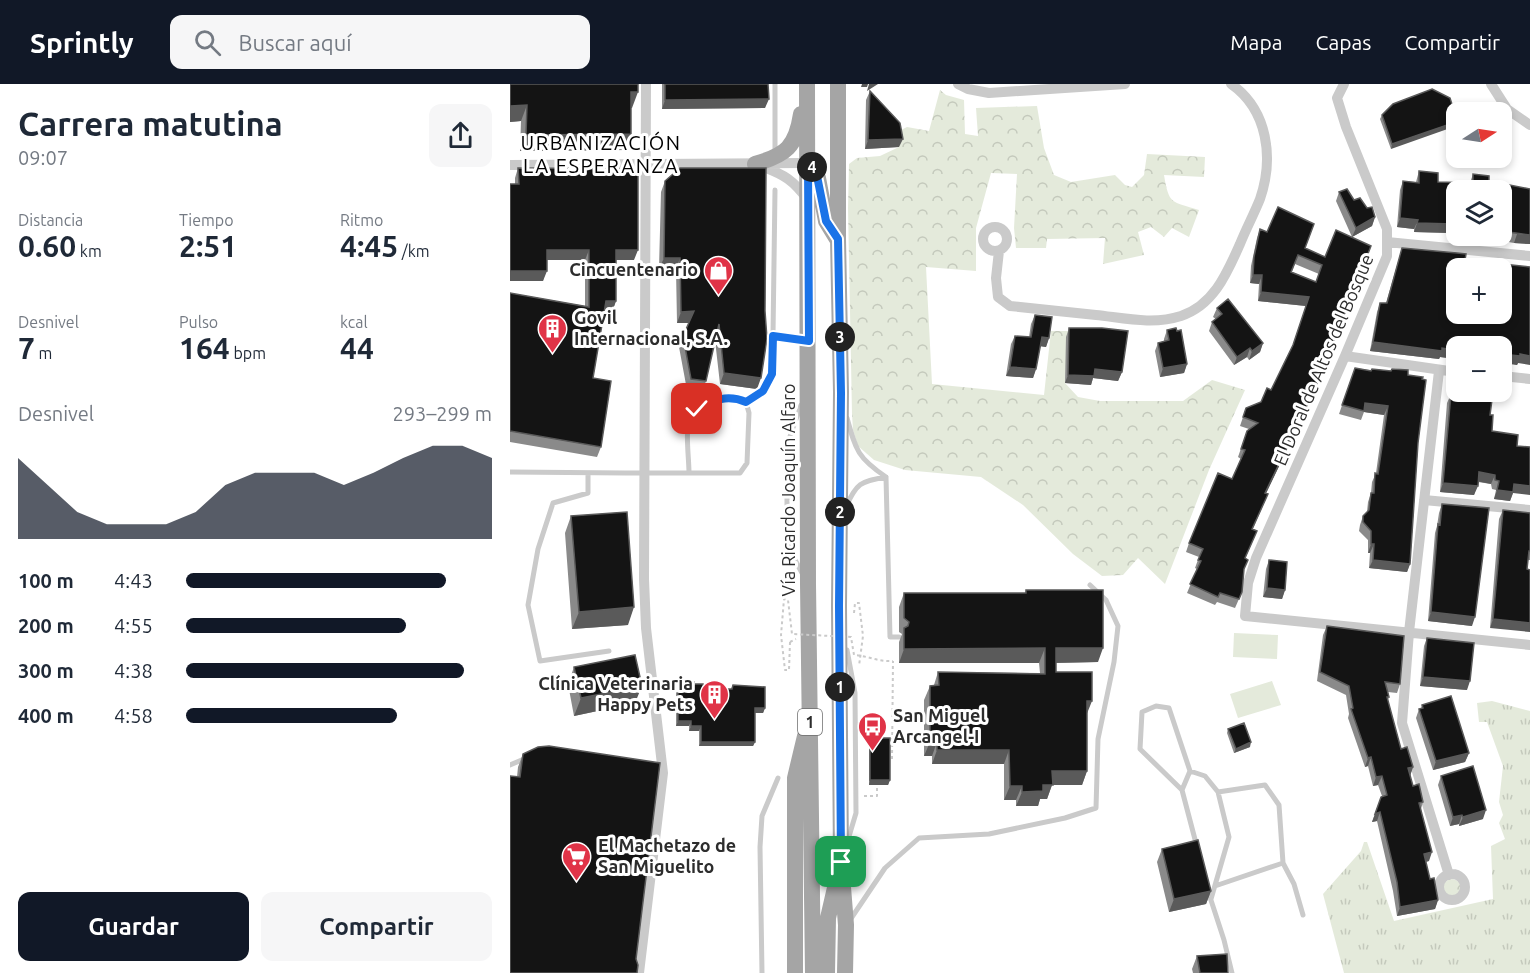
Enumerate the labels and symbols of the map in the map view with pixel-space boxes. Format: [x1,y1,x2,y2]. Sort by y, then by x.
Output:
north arrow [1446,102,1512,168]
district label: URBANIZACIÓN LA ESPERANZA [521,131,681,177]
pin: 4 [797,152,827,182]
street label: El Doral de Altos del Bosque [1269,251,1377,468]
shop icon: Cincuentenario [703,254,735,296]
place label: Cincuentenario [569,259,698,279]
place label: Govil Internacional, S.A. [574,307,728,348]
building icon: Govil Internacional, S.A. [537,312,569,354]
pin: 3 [825,322,855,352]
pin [671,383,722,434]
street label: Vía Ricardo Joaquín Alfaro [778,384,798,596]
pin: 2 [825,497,855,527]
pin: 1 [825,672,855,702]
place label: Clínica Veterinaria Happy Pets [538,673,693,714]
building icon: Clínica Veterinaria Happy Pets [698,678,730,720]
place label: San Miguel Arcangel-I [893,705,986,746]
road number: 1 [798,709,822,735]
bus stop icon: San Miguel Arcangel-I [856,710,888,752]
place label: El Machetazo de San Miguelito [598,835,736,876]
pin [815,836,866,887]
supermarket icon: El Machetazo de San Miguelito [561,840,593,882]

